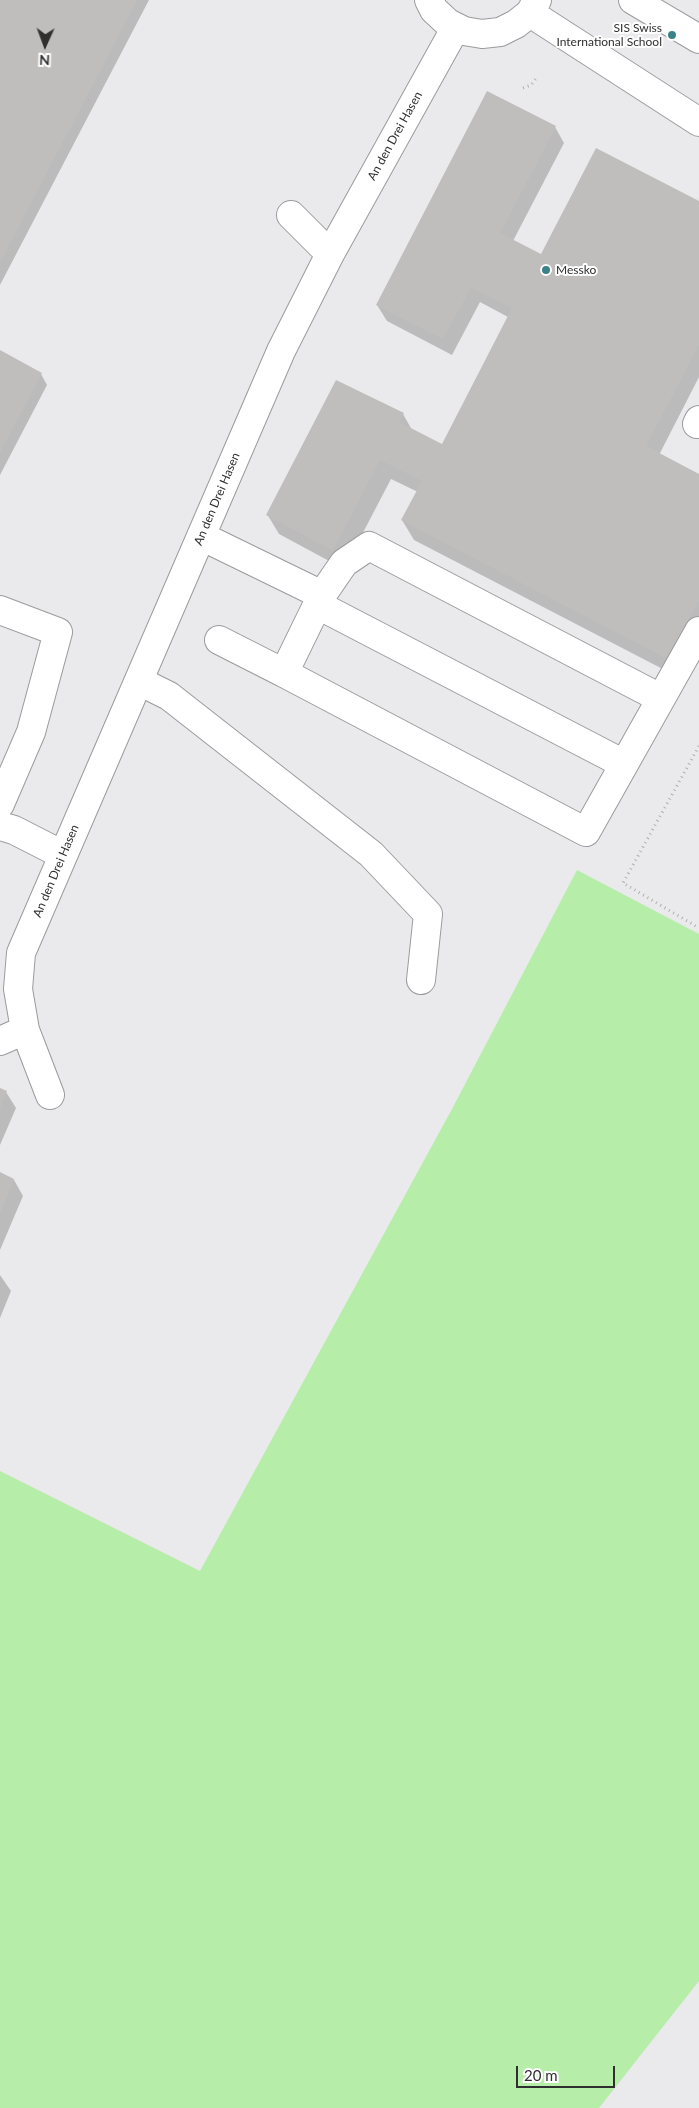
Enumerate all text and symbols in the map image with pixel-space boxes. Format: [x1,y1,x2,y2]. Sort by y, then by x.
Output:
north arrow [20,20,70,70]
place label: SIS Swiss International School [556,21,662,49]
marker: SIS Swiss International School [666,29,678,41]
text: N [39,52,50,69]
street label: An den Drei Hasen [365,89,425,183]
place label: Messko [556,263,596,277]
marker: Messko [540,264,552,276]
street label: An den Drei Hasen [191,450,243,548]
street label: An den Drei Hasen [30,822,82,920]
scale bar [519,2056,618,2088]
text: 20 m [524,2066,558,2084]

